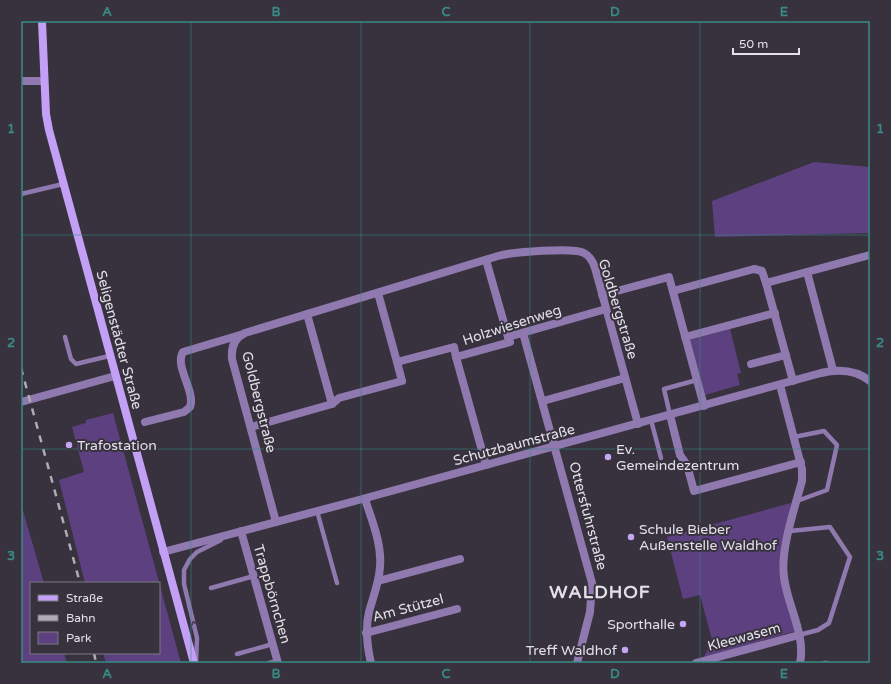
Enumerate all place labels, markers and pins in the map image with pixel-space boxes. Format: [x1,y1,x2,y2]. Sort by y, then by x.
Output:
place label: Trafostation [77,437,157,454]
marker: Trafostation [64,440,74,450]
place label: Ev. Gemeindezentrum [616,441,739,474]
marker: Ev. Gemeindezentrum [603,452,613,462]
place label: Schule Bieber Außenstelle Waldhof [639,521,778,554]
marker: Schule Bieber Außenstelle Waldhof [626,532,636,542]
place label: Sporthalle [607,616,675,633]
marker: Sporthalle [678,619,688,629]
place label: Treff Waldhof [526,642,618,659]
marker: Treff Waldhof [620,645,630,655]

